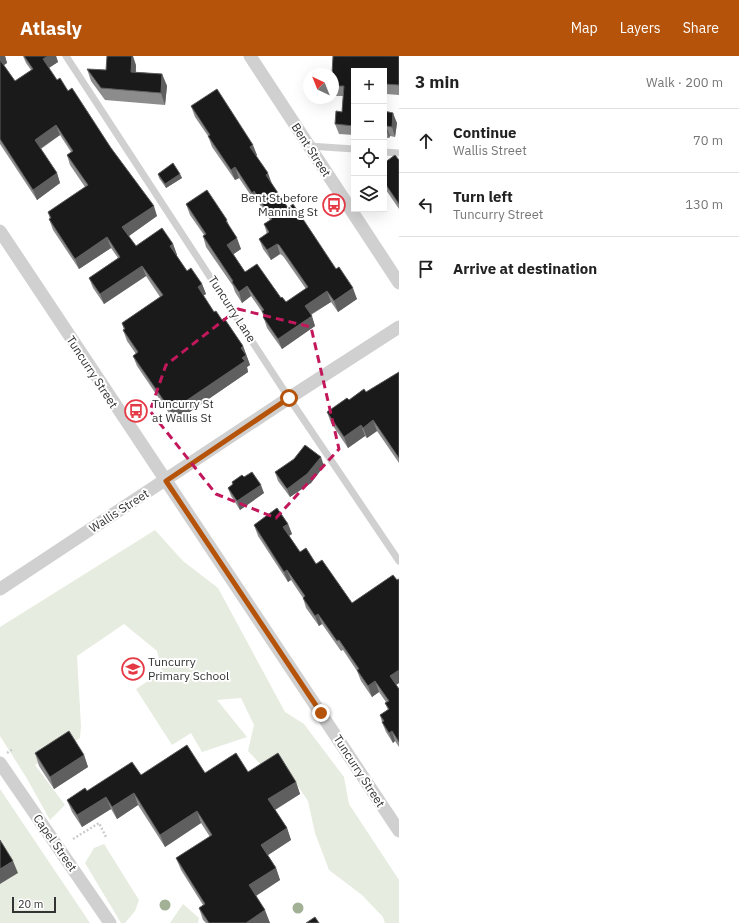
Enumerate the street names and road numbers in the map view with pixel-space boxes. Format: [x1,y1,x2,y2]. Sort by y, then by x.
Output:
street label: Bent Street [288,120,334,179]
street label: Tuncurry Lane [205,273,260,345]
street label: Tuncurry Street [63,333,121,411]
street label: Wallis Street [86,486,151,535]
street label: Tuncurry Street [330,732,388,810]
street label: Capel Street [30,811,81,874]

